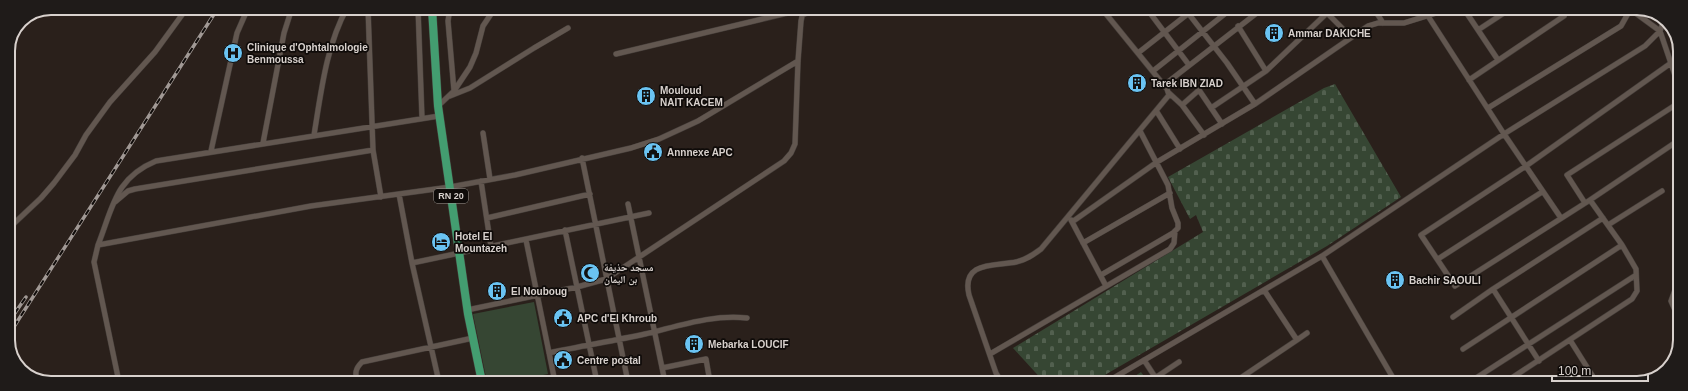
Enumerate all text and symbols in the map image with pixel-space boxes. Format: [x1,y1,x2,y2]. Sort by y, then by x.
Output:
building icon: Ammar DAKICHE [1263,22,1285,44]
place label: Ammar DAKICHE [1288,28,1371,39]
hospital icon: Clinique d'Ophtalmologie Benmoussa [222,42,244,64]
place label: Clinique d'Ophtalmologie Benmoussa [247,42,368,65]
building icon: Tarek IBN ZIAD [1126,72,1148,94]
place label: Tarek IBN ZIAD [1151,78,1223,89]
building icon: Mouloud NAIT KACEM [635,85,657,107]
place label: Mouloud NAIT KACEM [660,85,723,108]
public building icon: Annnexe APC [642,141,664,163]
place label: Annnexe APC [667,147,733,158]
road number: RN 20 [434,189,468,203]
hotel icon: Hotel El Mountazeh [430,231,452,253]
place label: Hotel El Mountazeh [455,231,507,254]
mosque icon: مسجد حذيفة بن اليمان [579,262,601,284]
place label: مسجد حذيفة بن اليمان [604,262,654,286]
building icon: Bachir SAOULI [1384,269,1406,291]
place label: Bachir SAOULI [1409,275,1481,286]
building icon: El Nouboug [486,280,508,302]
place label: El Nouboug [511,286,567,297]
public building icon: APC d'El Khroub [552,307,574,329]
place label: APC d'El Khroub [577,313,657,324]
building icon: Mebarka LOUCIF [683,333,705,355]
place label: Mebarka LOUCIF [708,339,789,350]
public building icon: Centre postal [552,349,574,371]
place label: Centre postal [577,355,641,366]
scale bar [1552,357,1648,383]
text: 100 m [1558,364,1591,378]

